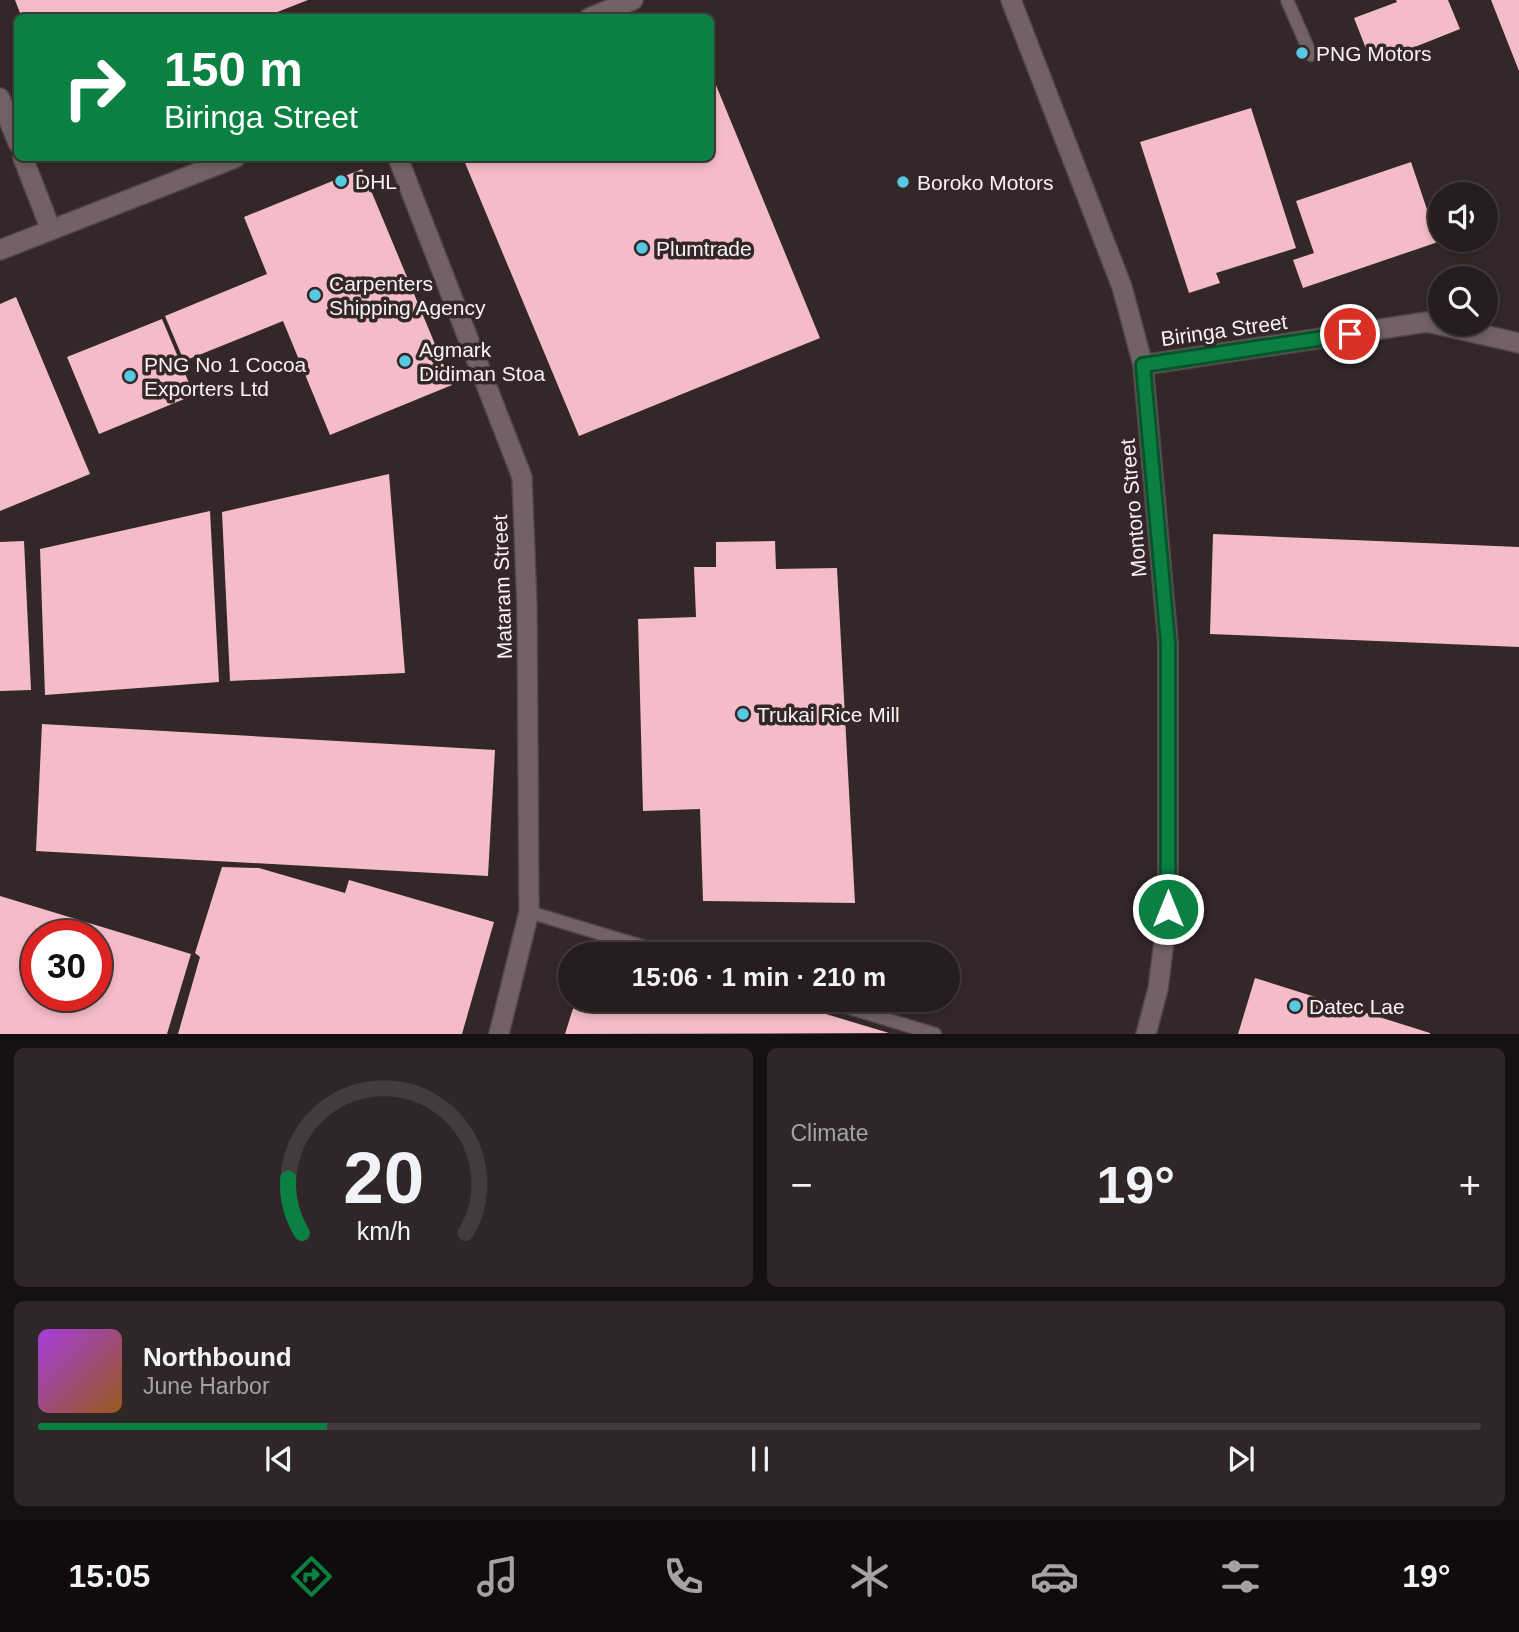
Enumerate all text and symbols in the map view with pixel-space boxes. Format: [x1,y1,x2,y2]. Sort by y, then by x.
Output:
icon: right [49,42,140,133]
text: 150 m [164,42,303,96]
place label: PNG Motors [1316,42,1432,65]
marker: PNG Motors [1294,45,1310,61]
text: Biringa Street [164,99,358,135]
place label: DHL [355,170,397,193]
place label: Boroko Motors [917,171,1054,194]
marker: DHL [333,173,349,189]
marker: Boroko Motors [895,174,911,190]
map controls [1428,182,1498,336]
button: sound [1428,182,1498,252]
place label: Plumtrade [656,237,752,260]
marker: Plumtrade [634,240,650,256]
button: search [1428,266,1498,336]
place label: Carpenters Shipping Agency [329,272,486,319]
marker: Carpenters Shipping Agency [307,287,323,303]
pin [1320,304,1380,364]
street label: Biringa Street [1159,310,1289,350]
icon: arrive [1331,315,1369,353]
place label: Agmark Didiman Stoa [419,338,545,385]
place label: PNG No 1 Cocoa Exporters Ltd [144,353,307,400]
marker: Agmark Didiman Stoa [397,353,413,369]
marker: PNG No 1 Cocoa Exporters Ltd [122,368,138,384]
street label: Montoro Street [1115,438,1151,578]
street label: Mataram Street [488,514,516,660]
place label: Trukai Rice Mill [757,703,900,726]
marker: Trukai Rice Mill [735,706,751,722]
position arrow [1131,872,1205,946]
speed limit sign: 30 [21,920,112,1011]
text: 15:06 · 1 min · 210 m [632,962,886,992]
place label: Datec Lae [1309,995,1405,1018]
marker: Datec Lae [1287,998,1303,1014]
text: Climate [791,1120,868,1146]
text: 20 [343,1138,424,1219]
text: 19° [1096,1156,1175,1214]
text: − [791,1164,813,1206]
text: + [1459,1164,1481,1206]
text: km/h [356,1217,410,1245]
text: Northbound [143,1342,292,1372]
text: June Harbor [143,1373,270,1399]
icon: previous [260,1440,298,1478]
icon: pause [741,1440,779,1478]
icon: next [1222,1440,1260,1478]
icon: directions [287,1552,336,1601]
icon: music [473,1552,522,1601]
icon: phone [659,1552,708,1601]
icon: climate [845,1552,894,1601]
icon: car [1030,1552,1079,1601]
icon: filters [1216,1552,1265,1601]
text: 15:05 [68,1558,150,1594]
text: 19° [1402,1558,1451,1594]

